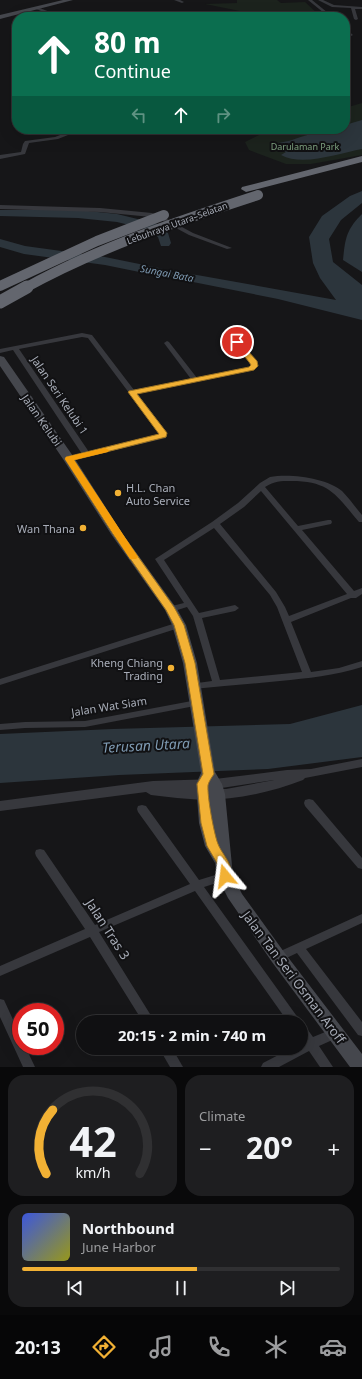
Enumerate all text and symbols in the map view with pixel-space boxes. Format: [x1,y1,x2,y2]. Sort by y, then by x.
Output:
text: 80 m [94,23,161,61]
icon: ahead [28,28,80,80]
text: Continue [94,59,171,83]
icon: left [128,104,150,126]
icon: ahead [170,104,192,126]
icon: right [212,104,234,126]
park label: Darulaman Park [271,140,340,153]
street label: Lebuhraya Utara–Selatan [125,199,229,247]
water label: Sungai Bata [139,261,195,285]
pin [220,325,254,359]
icon: arrive [226,331,248,353]
street label: Jalan Seri Kelubi 1 [28,352,92,437]
street label: Jalan Kelubi [18,390,65,449]
place label: H.L. Chan Auto Service [126,480,190,508]
marker: H.L. Chan Auto Service [113,488,123,498]
place label: Wan Thana [17,521,75,536]
marker: Wan Thana [78,523,88,533]
place label: Kheng Chiang Trading [90,655,163,683]
marker: Kheng Chiang Trading [166,663,176,673]
street label: Jalan Wat Siam [69,693,148,720]
water label: Terusan Utara [102,733,190,757]
position arrow [204,855,246,897]
street label: Jalan Tras 3 [81,894,134,963]
street label: Jalan Tan Seri Osman Aroff [237,905,351,1048]
speed limit sign: 50 [12,1003,64,1055]
text: 20:15 · 2 min · 740 m [118,1025,266,1045]
text: Climate [199,1107,245,1125]
text: 42 [69,1112,116,1168]
text: 20° [246,1127,293,1168]
text: − [199,1133,212,1163]
text: + [327,1133,340,1163]
text: km/h [75,1162,110,1181]
text: Northbound [82,1218,174,1238]
text: June Harbor [82,1238,156,1256]
icon: previous [64,1277,86,1299]
icon: pause [170,1277,192,1299]
icon: next [276,1277,298,1299]
icon: directions [90,1333,118,1361]
icon: music [147,1333,175,1361]
icon: phone [205,1333,233,1361]
icon: climate [262,1333,290,1361]
icon: car [319,1333,347,1361]
text: 20:13 [15,1335,61,1359]

